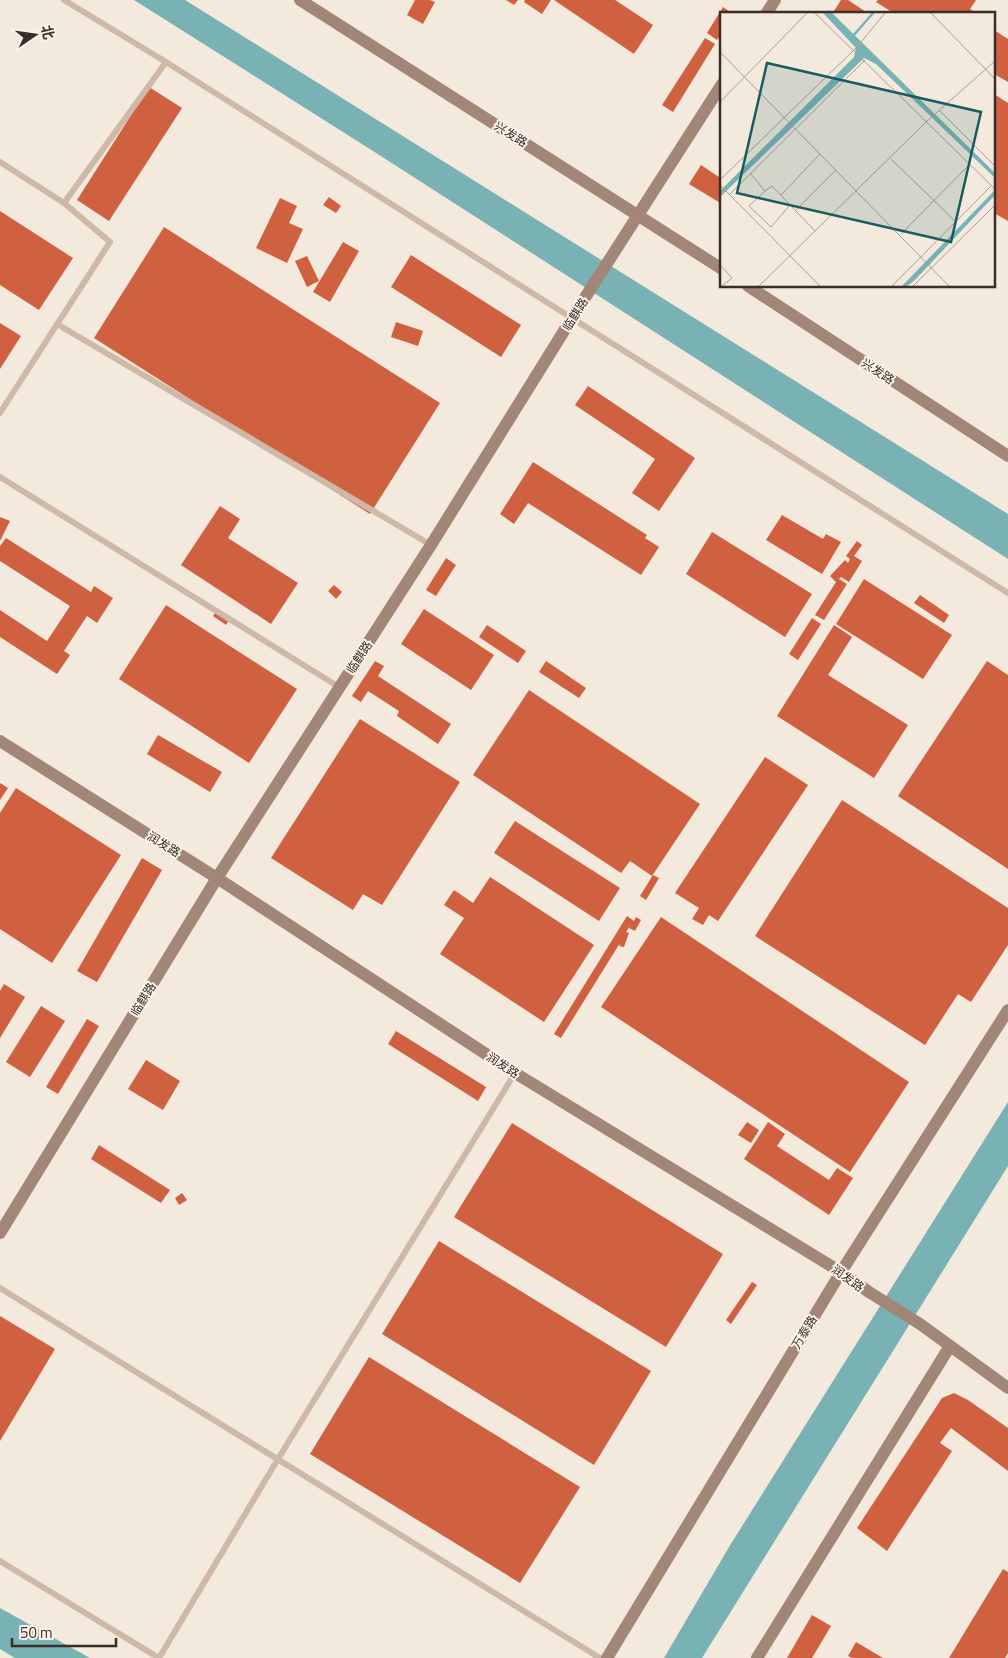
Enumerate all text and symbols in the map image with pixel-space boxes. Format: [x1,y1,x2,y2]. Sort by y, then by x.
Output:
north arrow [10,10,60,60]
inset map [720,12,996,288]
text: 北 [36,23,60,41]
street label: 兴发路 [491,116,531,152]
street label: 临麒路 [557,294,593,334]
street label: 兴发路 [858,353,898,389]
street label: 临麒路 [341,637,377,677]
street label: 润发路 [144,826,184,862]
street label: 临麒路 [126,979,160,1019]
street label: 润发路 [483,1047,523,1083]
street label: 润发路 [828,1260,868,1296]
street label: 万泰路 [787,1312,821,1352]
scale bar [12,1616,116,1648]
text: 50 m [20,1621,53,1644]

